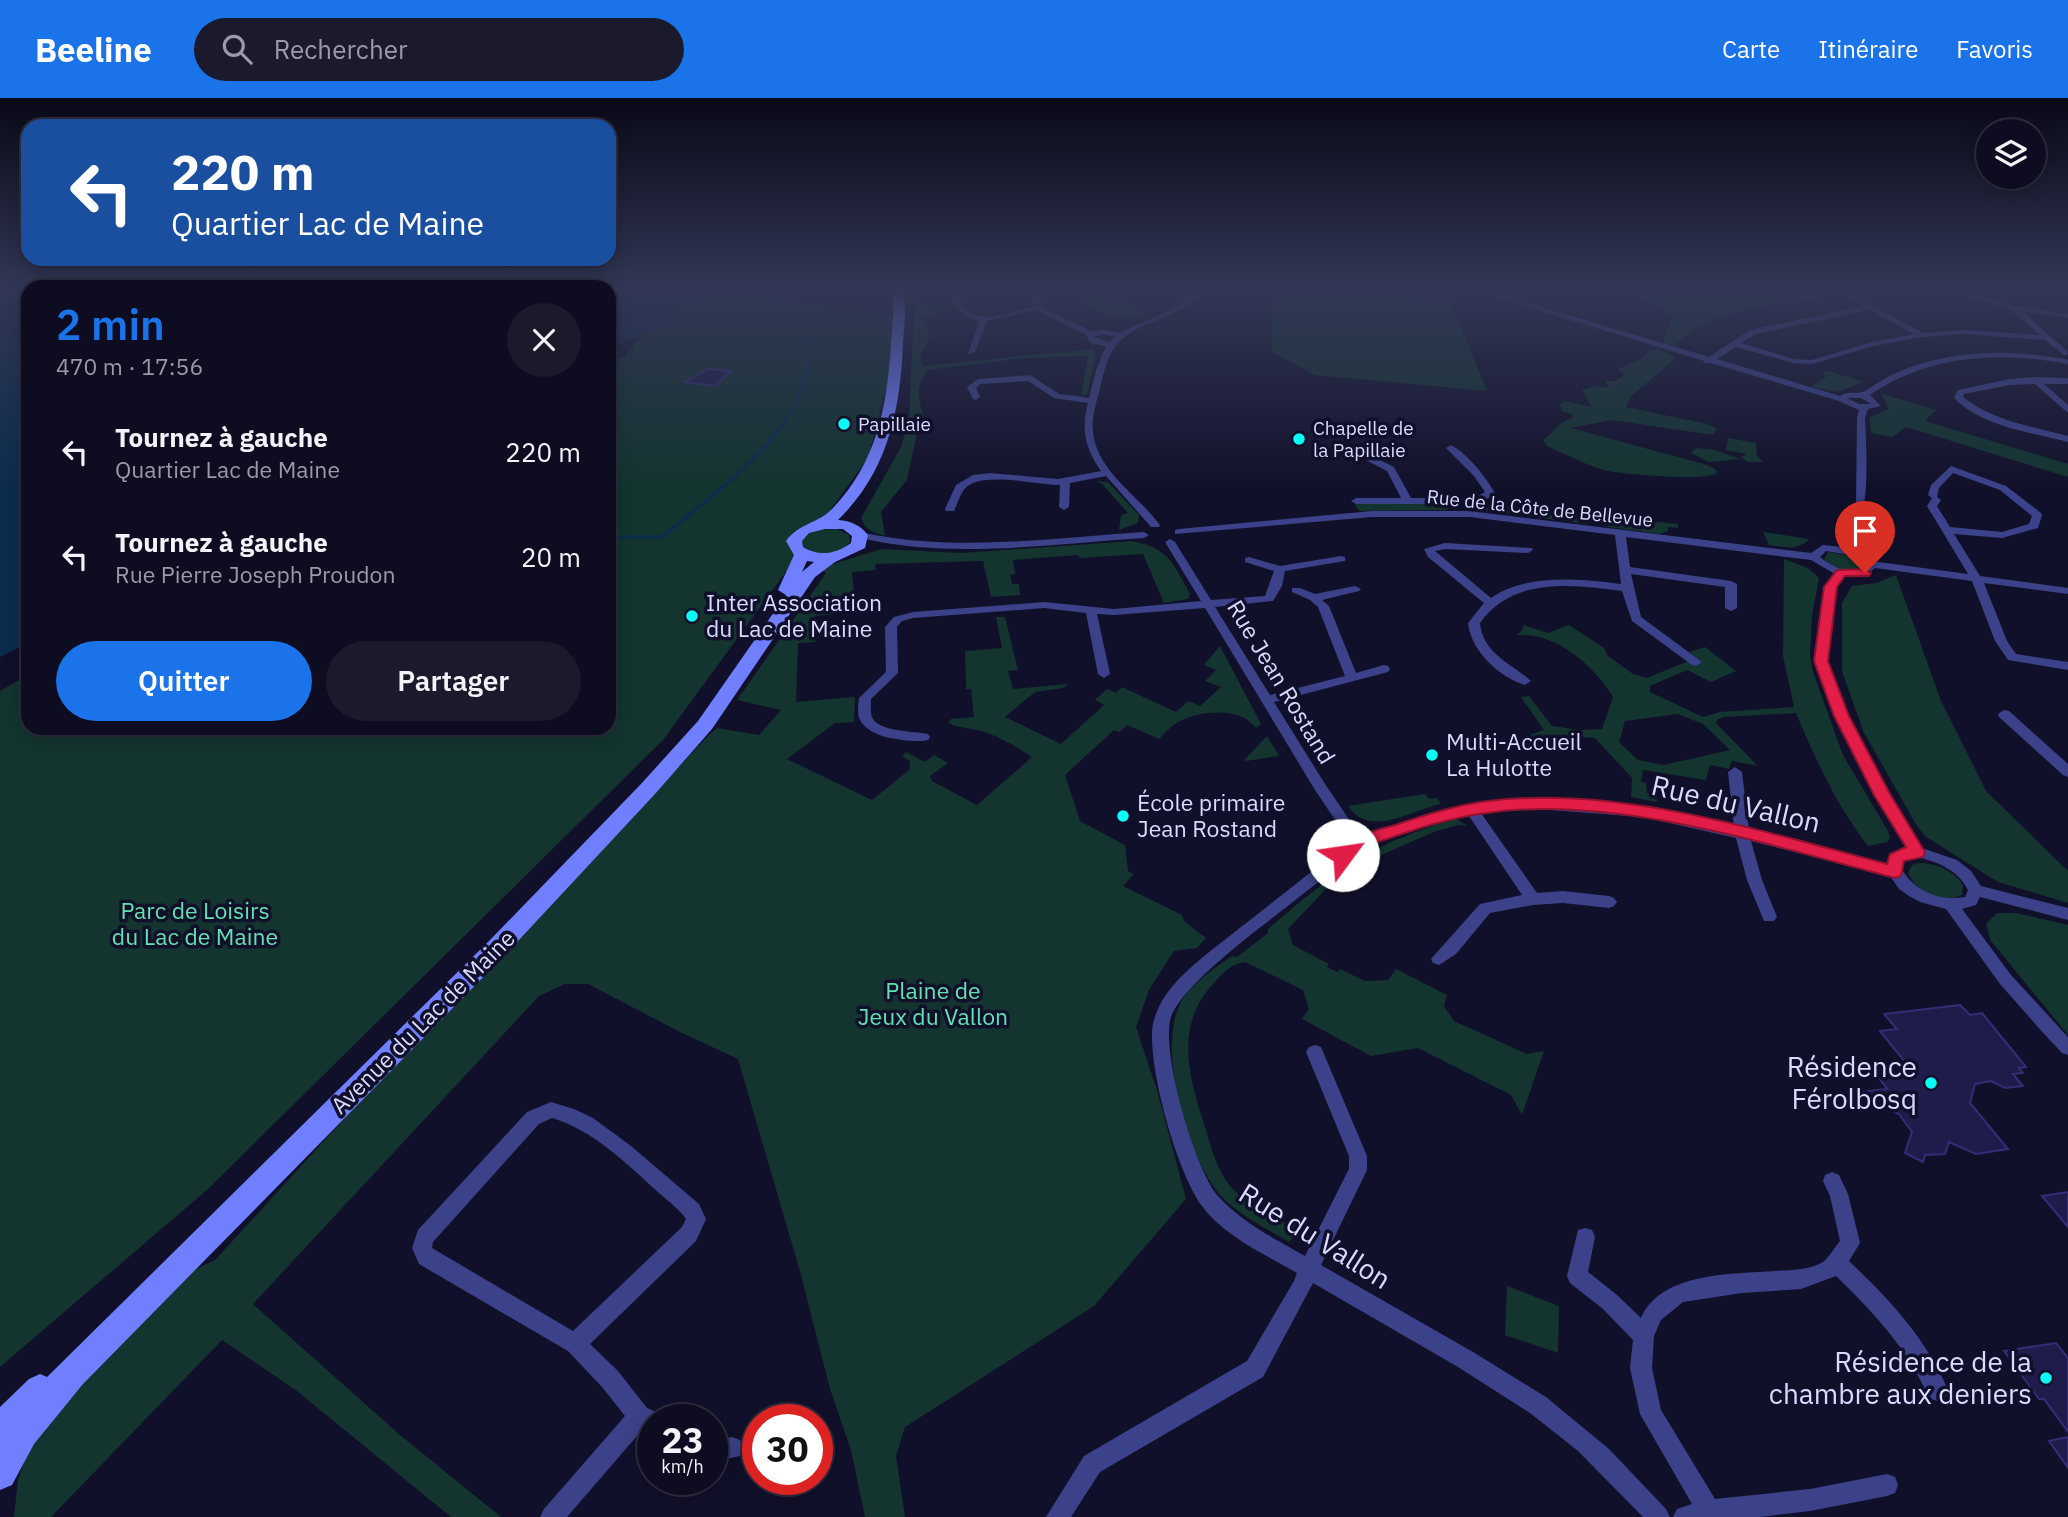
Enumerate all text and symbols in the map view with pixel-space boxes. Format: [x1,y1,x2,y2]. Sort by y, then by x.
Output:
search box [194,18,684,81]
text: Beeline [35,28,152,71]
icon: search [218,30,256,68]
text: Rechercher [274,32,407,66]
text: Carte [1722,33,1780,65]
text: Itinéraire [1818,33,1918,65]
text: Favoris [1956,33,2033,65]
map controls [1976,119,2046,189]
button: layers [1976,119,2046,189]
text: 220 m [171,140,315,203]
icon: left [56,147,147,238]
text: Quartier Lac de Maine [171,202,484,244]
text: 2 min [56,297,165,352]
button: close [507,303,581,377]
text: 470 m · 17:56 [56,351,203,381]
place label: Papillaie [858,412,931,436]
marker: Papillaie [836,416,852,432]
place label: Chapelle de la Papillaie [1313,416,1414,462]
text: Tournez à gauche [115,420,328,454]
marker: Chapelle de la Papillaie [1291,431,1307,447]
icon: left [56,433,94,471]
text: 220 m [505,435,581,469]
text: Quartier Lac de Maine [115,454,340,484]
street label: Rue de la Côte de Bellevue [1426,484,1654,532]
pin [1835,501,1895,573]
icon: arrive [1846,512,1884,550]
text: Tournez à gauche [115,525,328,559]
icon: left [56,538,94,576]
text: 20 m [521,540,581,574]
text: Rue Pierre Joseph Proudon [115,559,396,589]
place label: Inter Association du Lac de Maine [706,587,882,643]
street label: Rue Jean Rostand [1221,594,1343,769]
marker: Inter Association du Lac de Maine [684,608,700,624]
button: Quitter [56,641,312,721]
button: Partager [326,641,581,721]
place label: Multi-Accueil La Hulotte [1446,726,1582,782]
marker: Multi-Accueil La Hulotte [1424,747,1440,763]
street label: Rue du Vallon [1648,766,1824,841]
place label: École primaire Jean Rostand [1137,787,1285,843]
marker: École primaire Jean Rostand [1115,808,1131,824]
position arrow [1306,818,1380,892]
park label: Parc de Loisirs du Lac de Maine [112,895,278,951]
street label: Avenue du Lac de Maine [324,923,521,1120]
park label: Plaine de Jeux du Vallon [858,975,1008,1031]
place label: Résidence Férolbosq [1787,1048,1917,1117]
marker: Résidence Férolbosq [1923,1075,1939,1091]
street label: Rue du Vallon [1232,1174,1398,1297]
place label: Résidence de la chambre aux deniers [1769,1343,2032,1412]
marker: Résidence de la chambre aux deniers [2038,1370,2054,1386]
speed limit sign: 30 [742,1404,833,1495]
text: 23 [661,1417,704,1463]
text: km/h [661,1455,704,1478]

